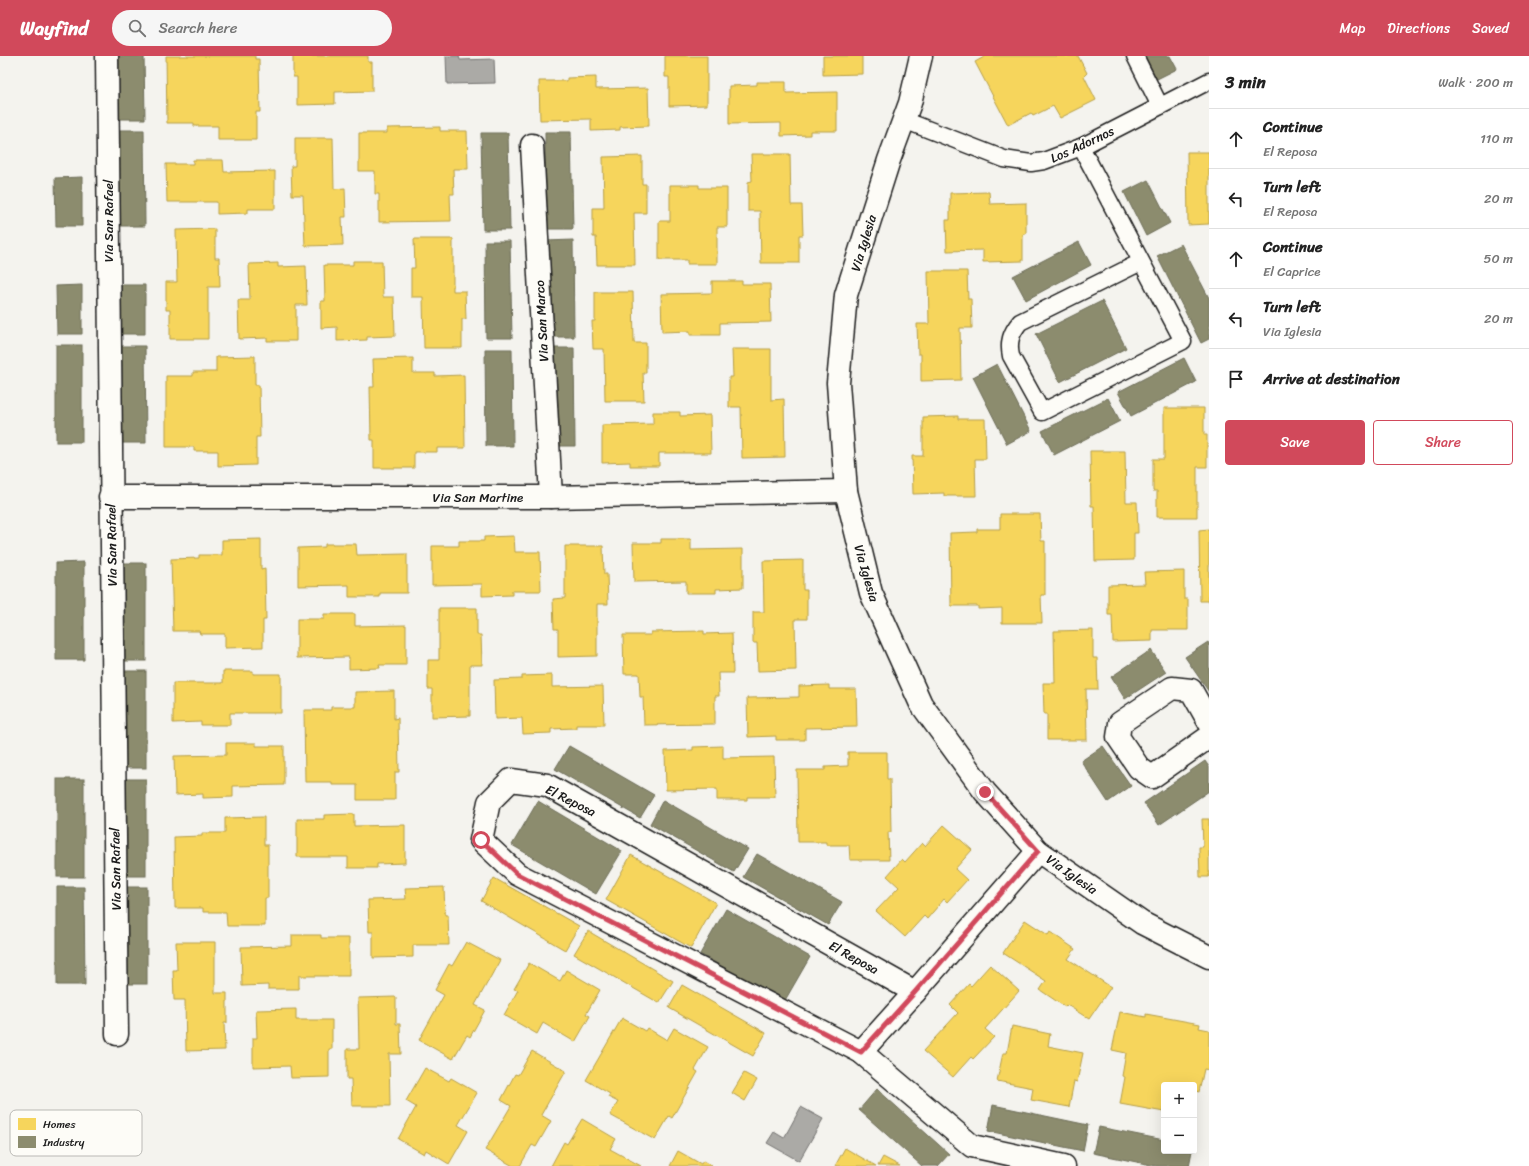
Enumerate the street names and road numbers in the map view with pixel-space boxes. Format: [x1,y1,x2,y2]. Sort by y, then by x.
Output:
street label: Los Adornos [1046,120,1118,169]
street label: Via San Rafael [97,179,120,262]
street label: Via Iglesia [844,211,883,274]
street label: Via San Marco [528,279,555,362]
street label: Via San Martine [433,486,523,509]
street label: Via San Rafael [99,503,124,587]
street label: Via Iglesia [847,542,886,605]
street label: El Reposa [541,778,601,823]
street label: Via San Rafael [103,827,128,911]
street label: Via Iglesia [1041,848,1103,901]
street label: El Reposa [824,934,883,981]

